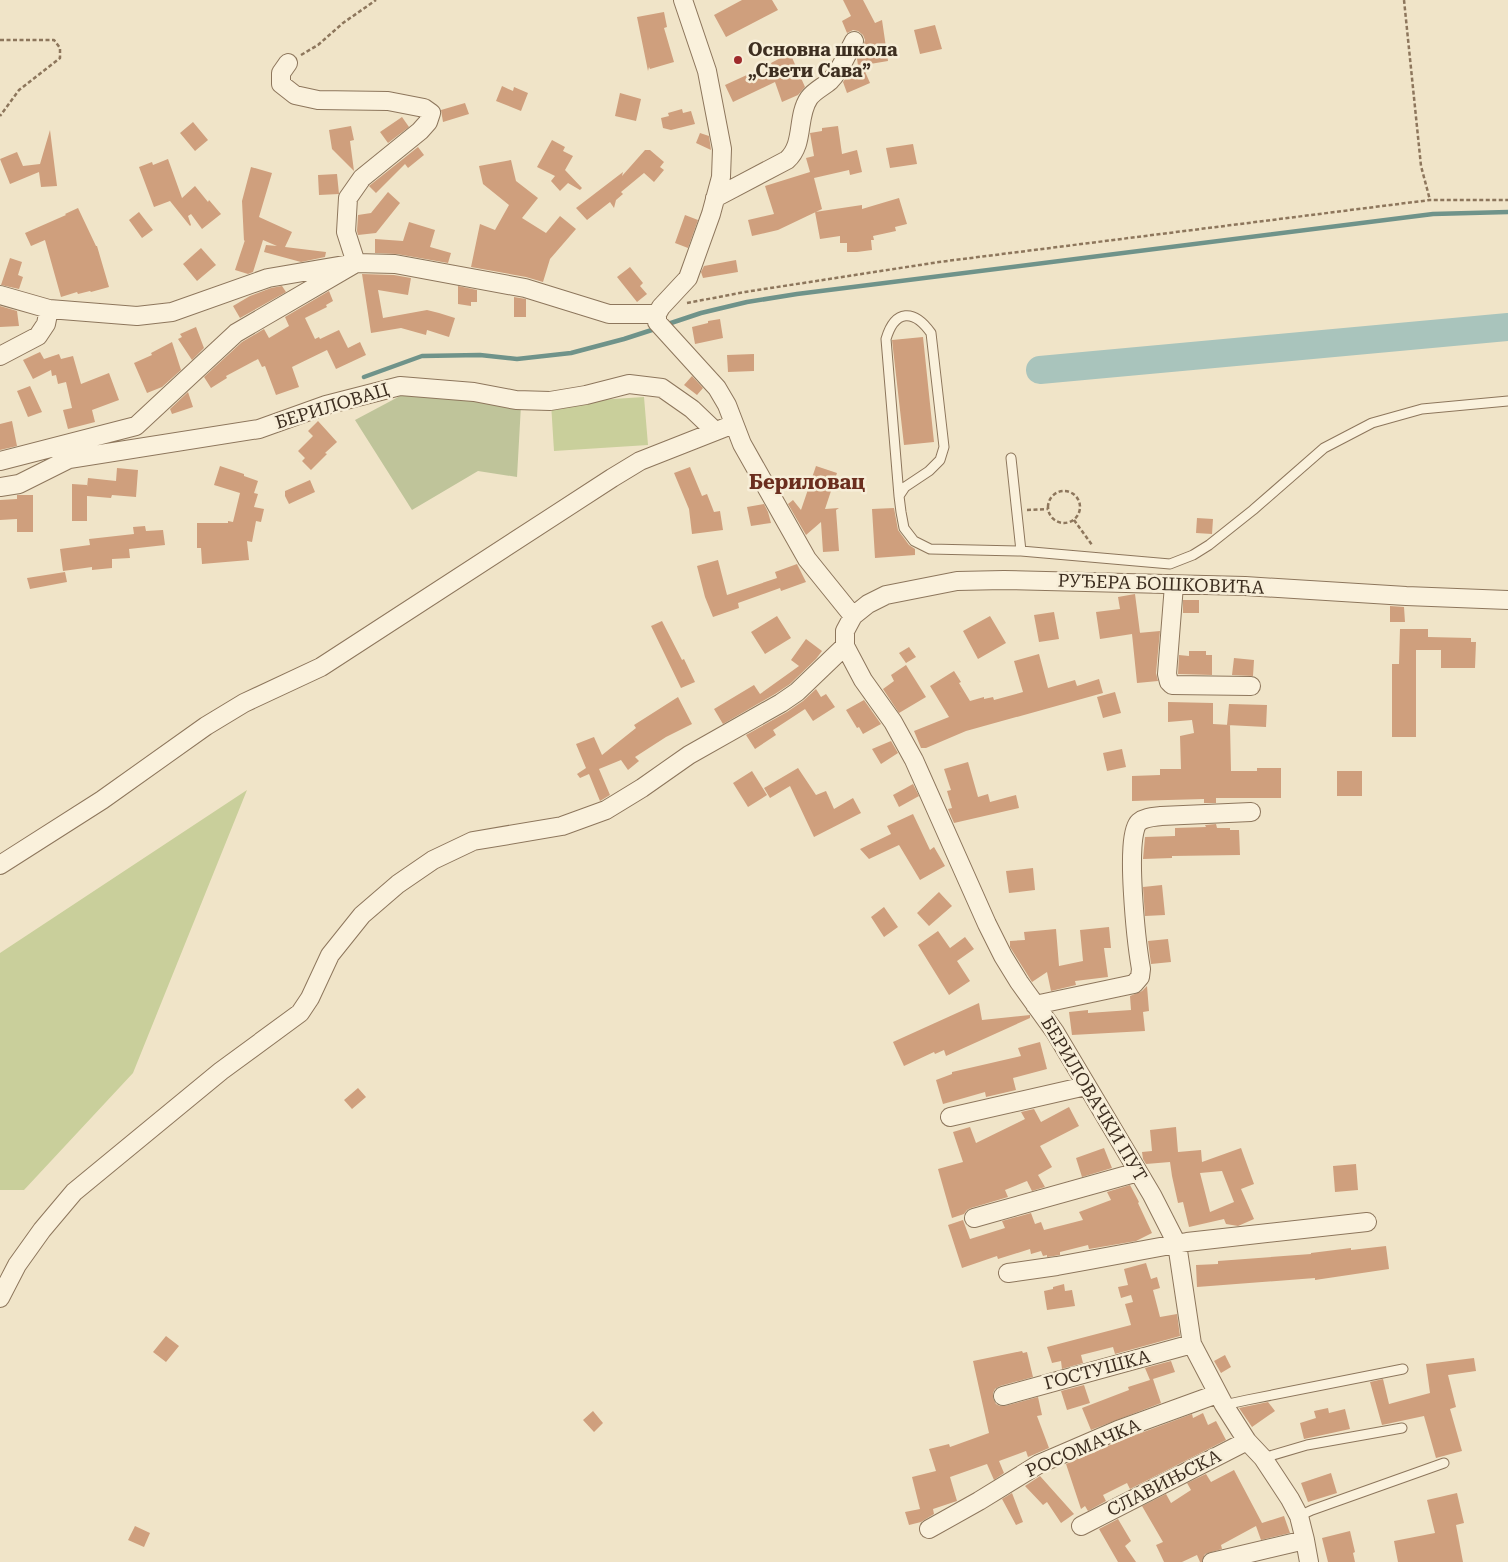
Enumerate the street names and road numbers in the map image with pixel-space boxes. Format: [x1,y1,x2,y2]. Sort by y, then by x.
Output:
street label: БЕРИЛОВАЦ [272,378,391,433]
street label: РУЂЕРА БОШКОВИЋА [1057,569,1265,598]
street label: БЕРИЛОВАЧКИ ПУТ [1037,1013,1152,1185]
street label: ГОСТУШКА [1042,1345,1152,1394]
street label: РОСОМАЧКА [1022,1414,1144,1481]
street label: СЛАВИЊСКА [1103,1445,1225,1520]

